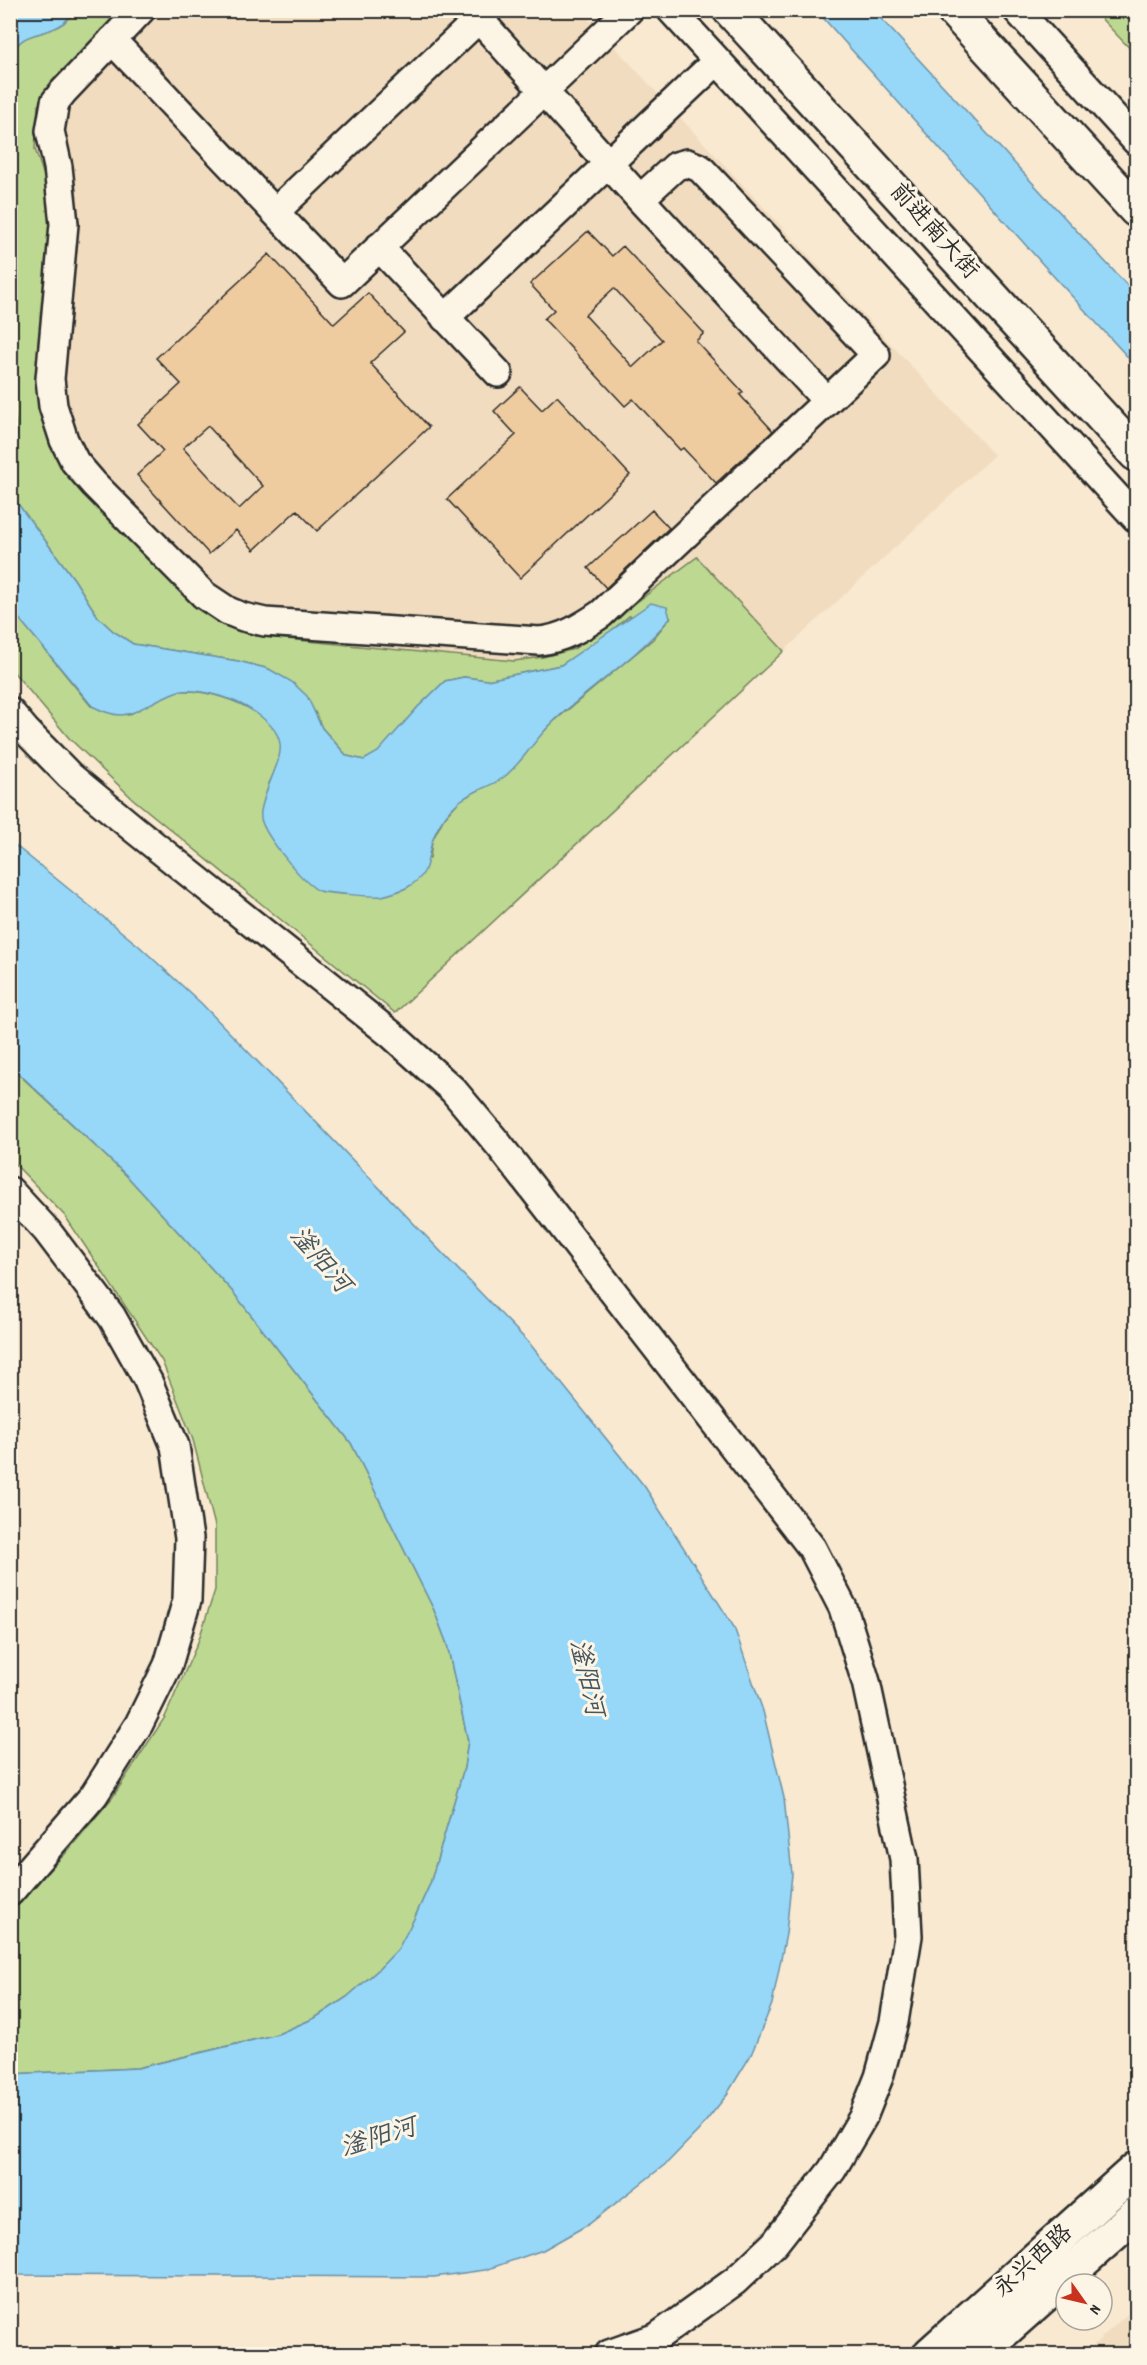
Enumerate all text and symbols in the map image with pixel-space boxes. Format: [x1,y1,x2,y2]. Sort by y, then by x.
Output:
street label: 前进南大街 [880,176,986,288]
water label: 滏阳河 [279,1219,361,1306]
water label: 滏阳河 [558,1636,613,1724]
water label: 滏阳河 [336,2109,426,2168]
street label: 永兴西路 [987,2217,1081,2307]
north arrow [1054,2272,1114,2332]
text: N [1083,2299,1106,2319]

